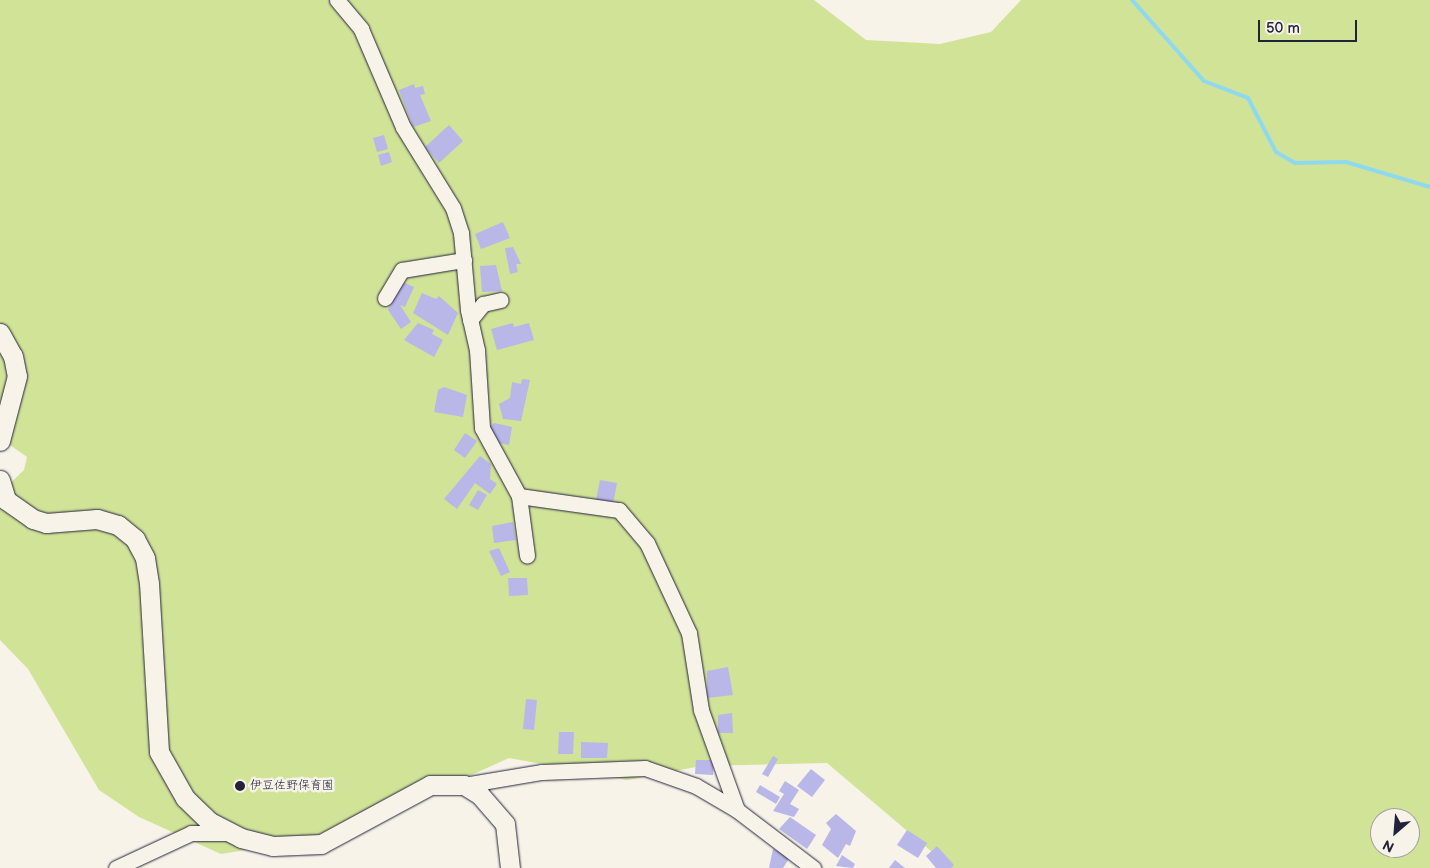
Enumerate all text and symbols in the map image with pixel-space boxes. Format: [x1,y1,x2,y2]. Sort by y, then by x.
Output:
scale bar [1260,10,1359,42]
text: 50 m [1266,19,1300,38]
place label: 伊豆佐野保育園 [250,779,334,793]
marker: 伊豆佐野保育園 [234,780,246,792]
north arrow [1370,808,1420,858]
text: N [1380,836,1397,856]

